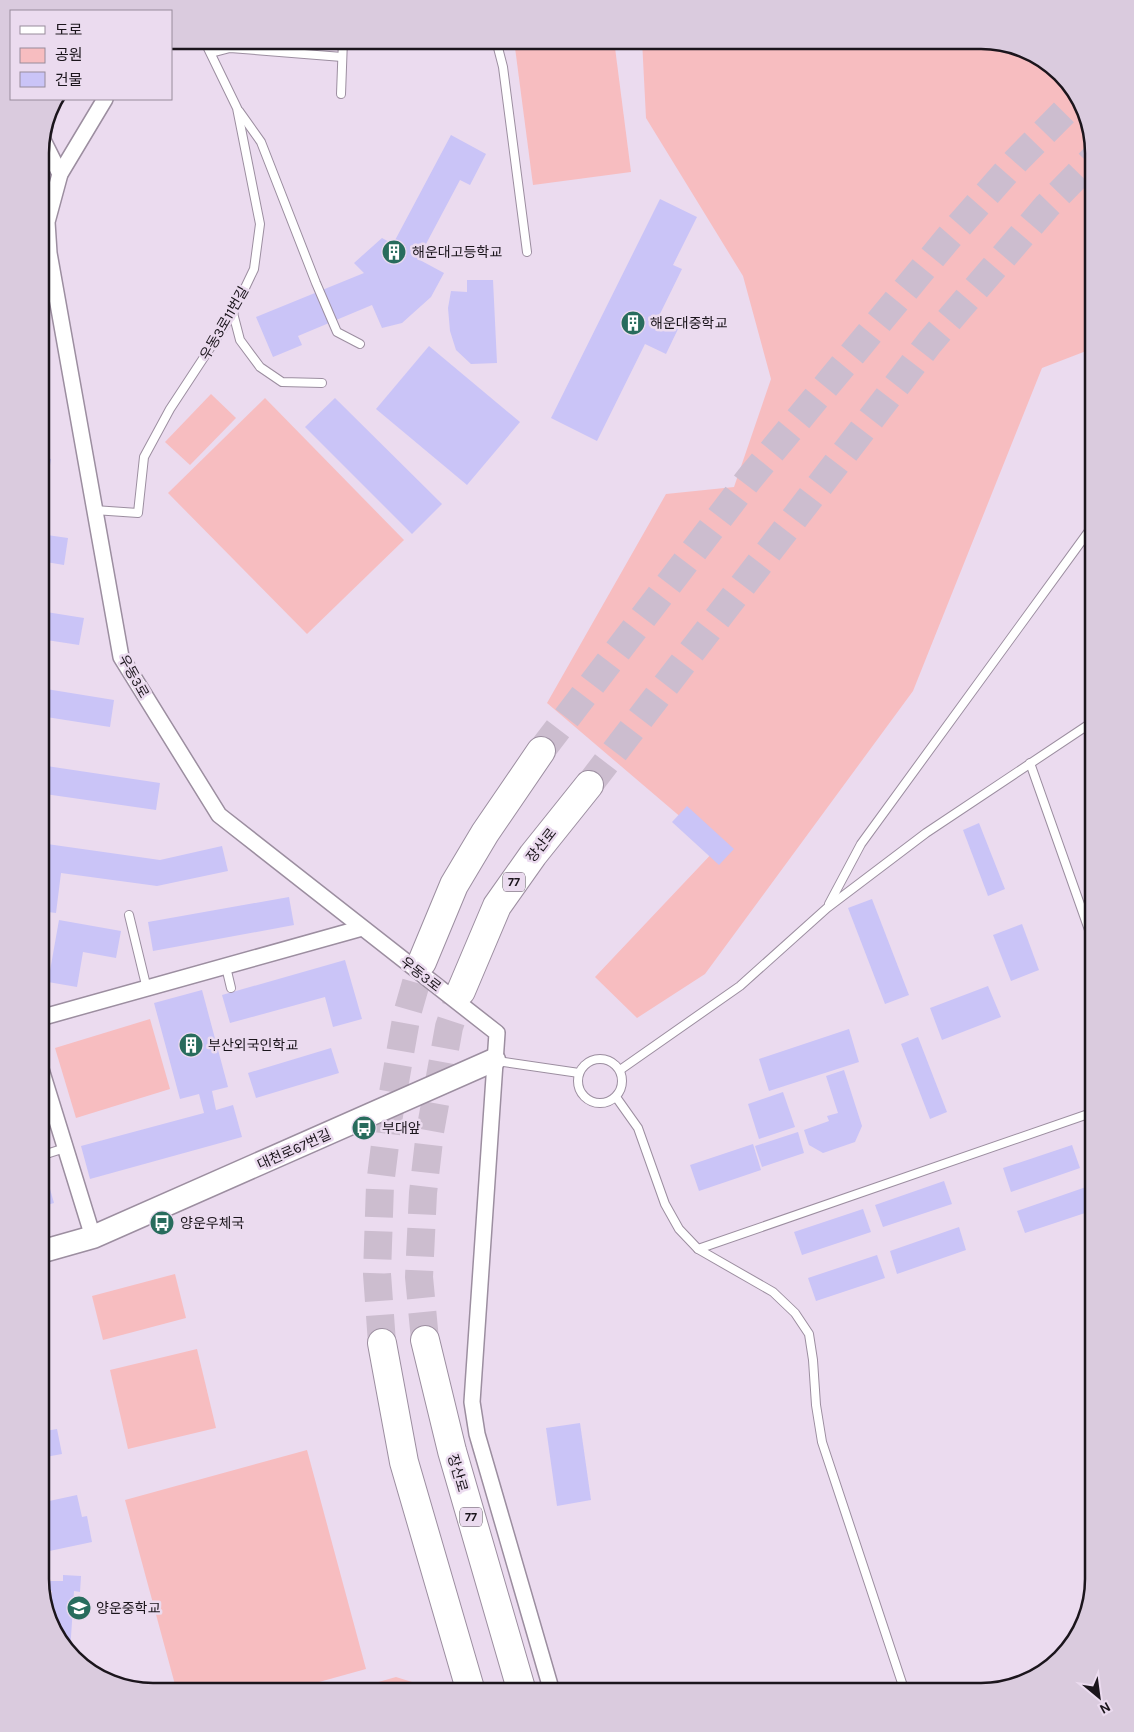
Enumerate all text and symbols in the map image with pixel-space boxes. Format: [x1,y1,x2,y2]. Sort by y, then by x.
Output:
legend [10,10,172,100]
text: 도로 [55,21,83,39]
text: 공원 [55,46,83,64]
text: 건물 [55,71,83,89]
building icon: 해운대고등학교 [381,239,407,265]
place label: 해운대고등학교 [412,244,502,261]
street label: 우동3로11번길 [197,284,252,363]
building icon: 해운대중학교 [620,310,646,336]
place label: 해운대중학교 [650,315,727,332]
street label: 우동3로 [115,652,152,701]
street label: 장산로 [523,825,560,866]
road number: 77 [503,872,525,892]
street label: 우동3로 [397,953,444,996]
building icon: 부산외국인학교 [178,1032,204,1058]
place label: 부산외국인학교 [208,1037,298,1054]
bus stop icon: 부대앞 [351,1115,377,1141]
place label: 부대앞 [382,1120,421,1137]
street label: 대천로67번길 [255,1126,334,1173]
bus stop icon: 양운우체국 [149,1210,175,1236]
place label: 양운우체국 [180,1215,245,1232]
street label: 장산로 [444,1452,471,1494]
road number: 77 [460,1508,482,1526]
school or university icon: 양운중학교 [66,1595,92,1621]
place label: 양운중학교 [96,1600,161,1617]
north arrow [1074,1672,1124,1722]
text: N [1097,1698,1114,1718]

